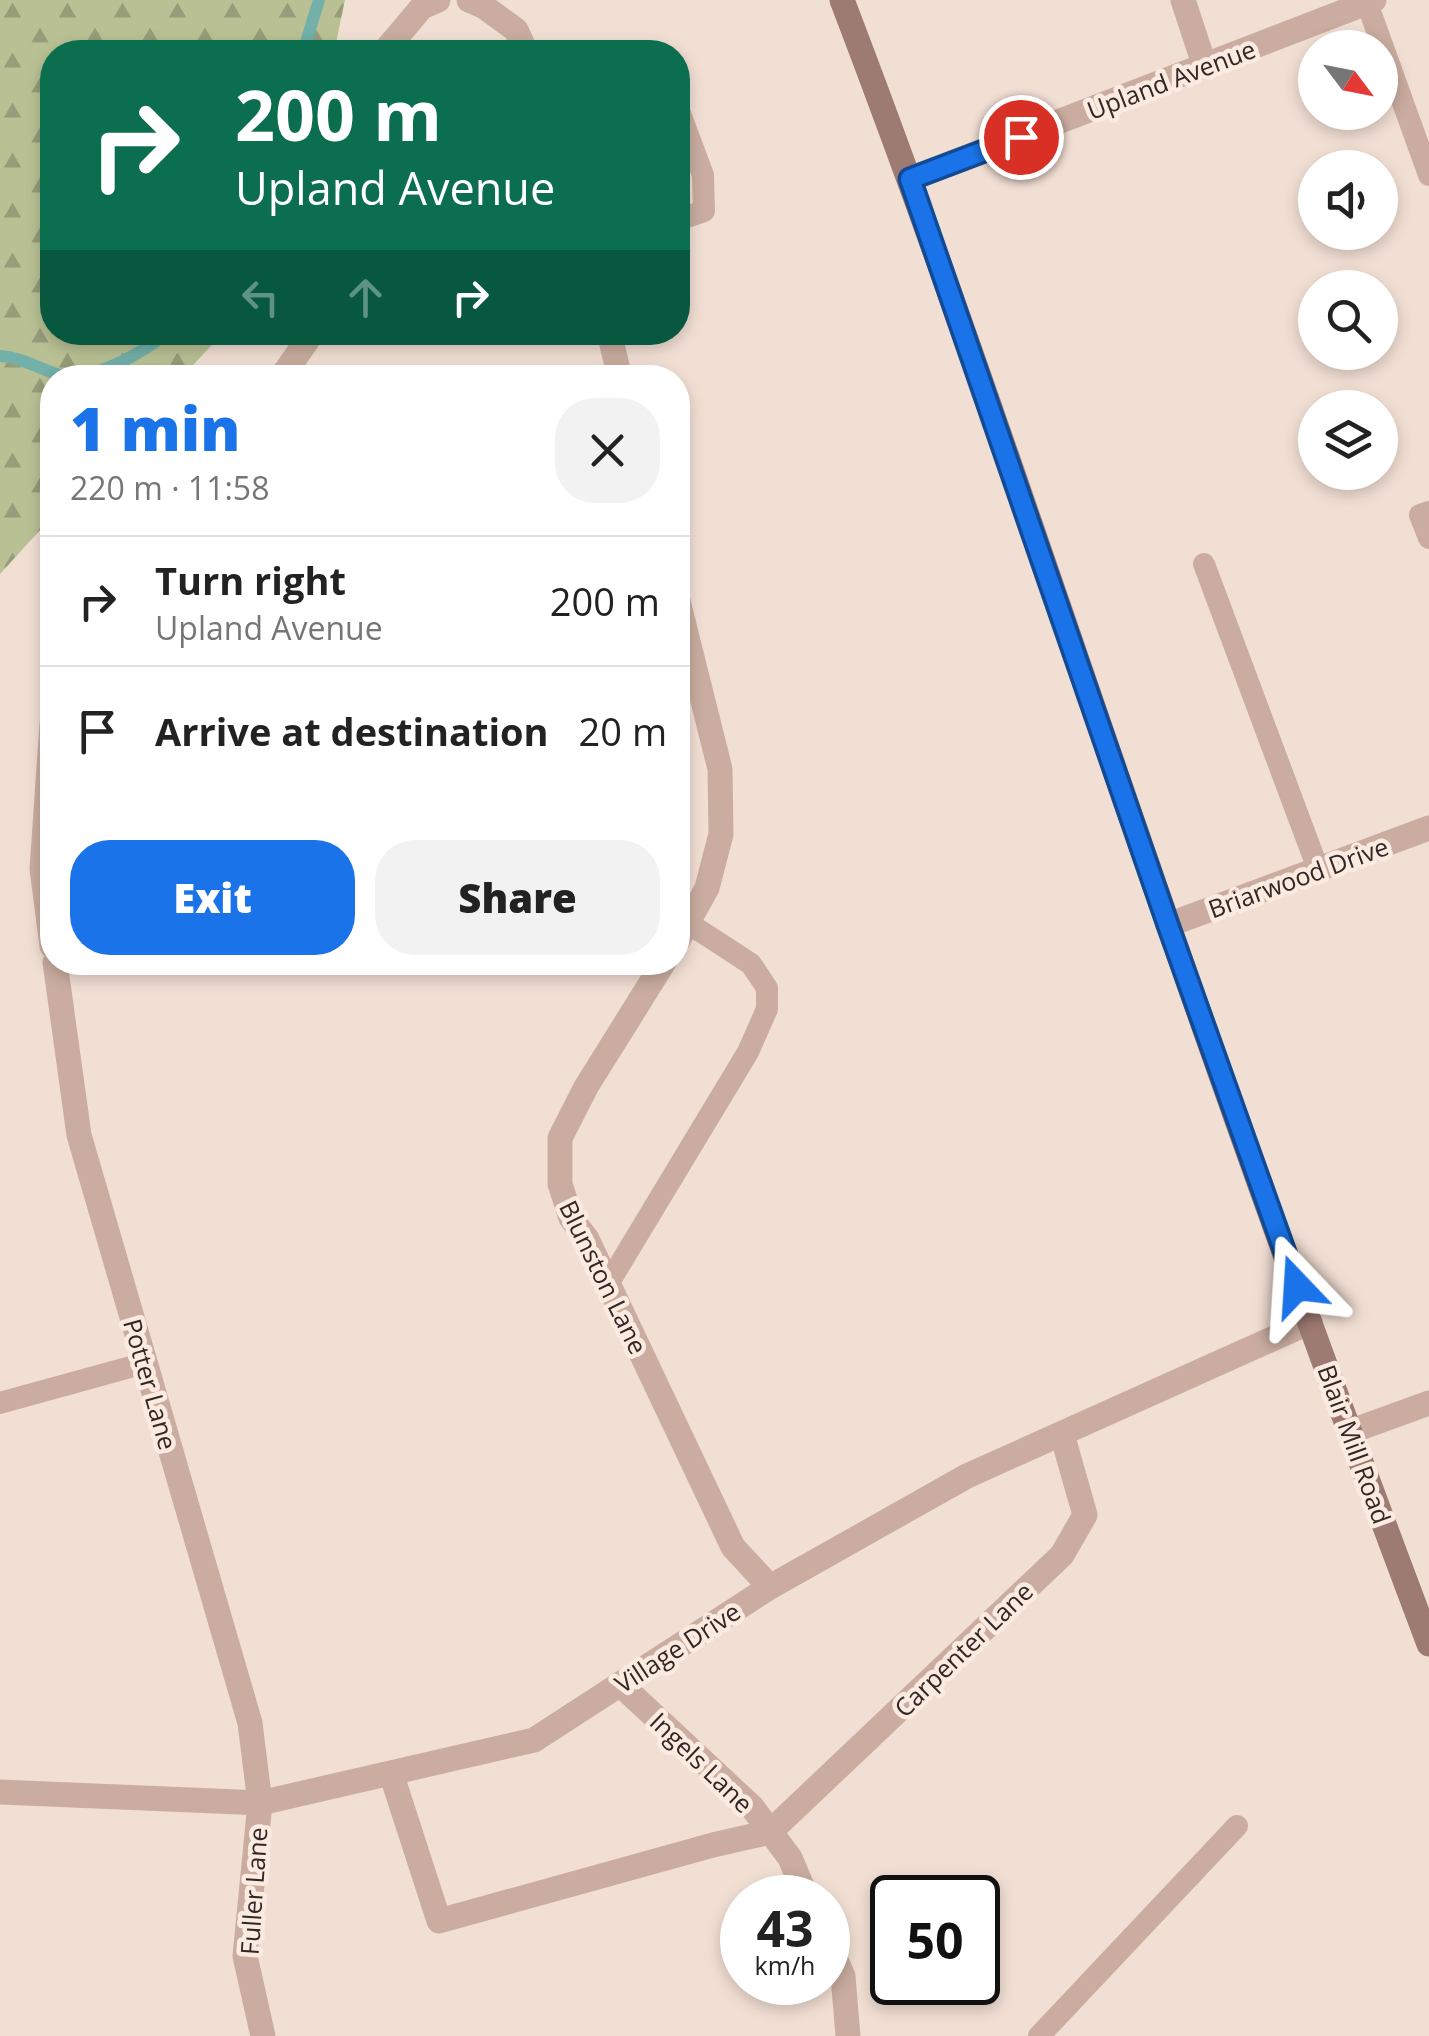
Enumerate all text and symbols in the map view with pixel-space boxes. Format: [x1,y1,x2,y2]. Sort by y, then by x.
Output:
north arrow [1298,30,1398,130]
map controls [1298,30,1398,490]
street label: Upland Avenue [1082,31,1260,127]
text: 200 m [235,66,442,162]
icon: right [70,80,200,210]
pin [979,95,1064,180]
icon: arrive [994,110,1049,165]
button: sound [1298,150,1398,250]
text: Upland Avenue [235,157,555,218]
icon: left [233,270,288,325]
icon: ahead [338,270,393,325]
icon: right [443,270,498,325]
button: search [1298,270,1398,370]
text: 1 min [70,387,240,469]
button: layers [1298,390,1398,490]
button: close [555,398,660,503]
text: 220 m · 11:58 [70,466,269,509]
text: Turn right [155,554,346,606]
icon: right [70,574,125,629]
text: 200 m [550,575,660,627]
text: Upland Avenue [155,606,383,649]
icon: arrive [70,704,125,759]
text: Arrive at destination [155,705,549,757]
text: 20 m [579,705,667,757]
street label: Briarwood Drive [1203,829,1393,925]
button: Exit [70,840,355,955]
button: Share [375,840,660,955]
street label: Blunston Lane [552,1194,656,1360]
position arrow [1245,1234,1349,1338]
street label: Potter Lane [116,1314,186,1454]
street label: Blair Mill Road [1310,1360,1400,1528]
street label: Carpenter Lane [886,1574,1040,1724]
street label: Village Drive [608,1594,746,1700]
street label: Ingels Lane [643,1704,761,1820]
street label: Fuller Lane [232,1826,274,1956]
speed limit sign: 50 [870,1875,1000,2005]
text: 43 [756,1894,814,1962]
text: km/h [755,1948,815,1982]

